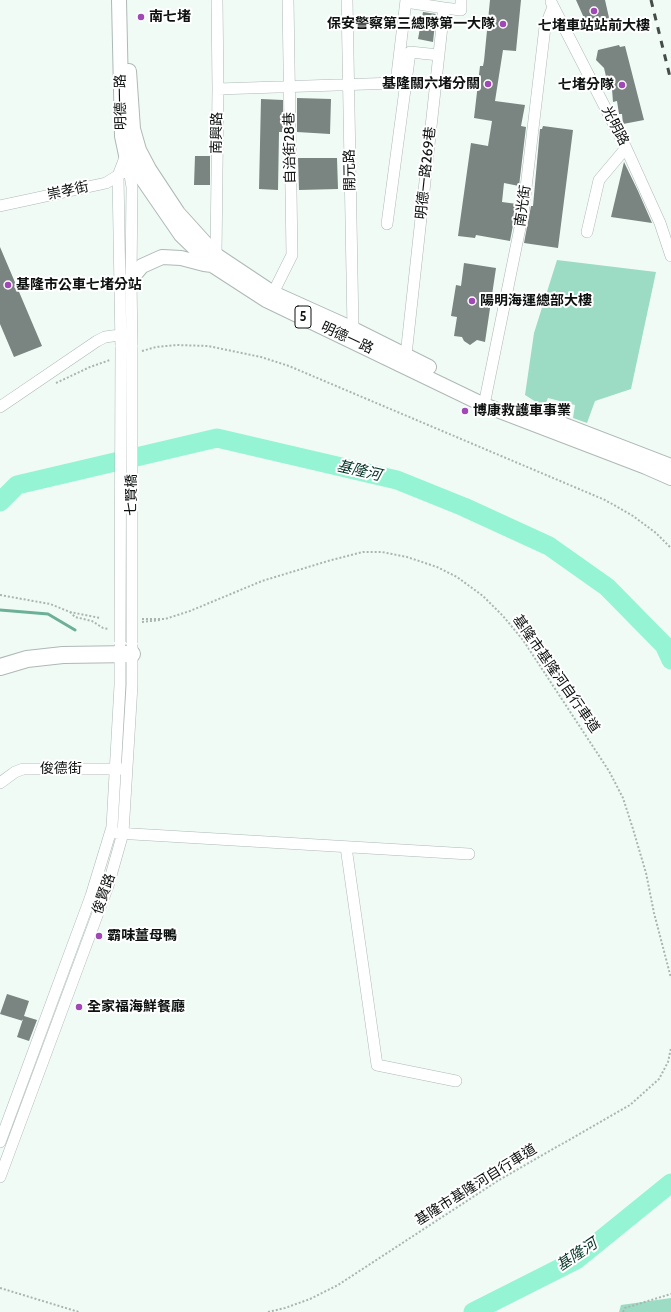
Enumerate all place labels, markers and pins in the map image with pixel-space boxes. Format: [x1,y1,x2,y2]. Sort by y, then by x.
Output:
marker: 七堵車站站前大樓 [589,6,599,16]
place label: 南七堵 [149,9,191,25]
marker: 南七堵 [136,12,146,22]
place label: 保安警察第三總隊第一大隊 [327,16,495,32]
place label: 七堵車站站前大樓 [538,18,650,34]
marker: 保安警察第三總隊第一大隊 [498,19,508,29]
place label: 基隆關六堵分關 [382,76,480,92]
place label: 七堵分隊 [558,77,614,93]
marker: 基隆關六堵分關 [483,79,493,89]
marker: 七堵分隊 [617,80,627,90]
place label: 基隆市公車七堵分站 [16,277,142,293]
marker: 基隆市公車七堵分站 [3,280,13,290]
place label: 陽明海運總部大樓 [480,293,592,309]
marker: 陽明海運總部大樓 [467,296,477,306]
place label: 博康救護車事業 [473,403,571,419]
marker: 博康救護車事業 [460,406,470,416]
place label: 霸味薑母鴨 [107,928,177,944]
marker: 霸味薑母鴨 [94,931,104,941]
place label: 全家福海鮮餐廳 [87,999,185,1015]
marker: 全家福海鮮餐廳 [74,1002,84,1012]

